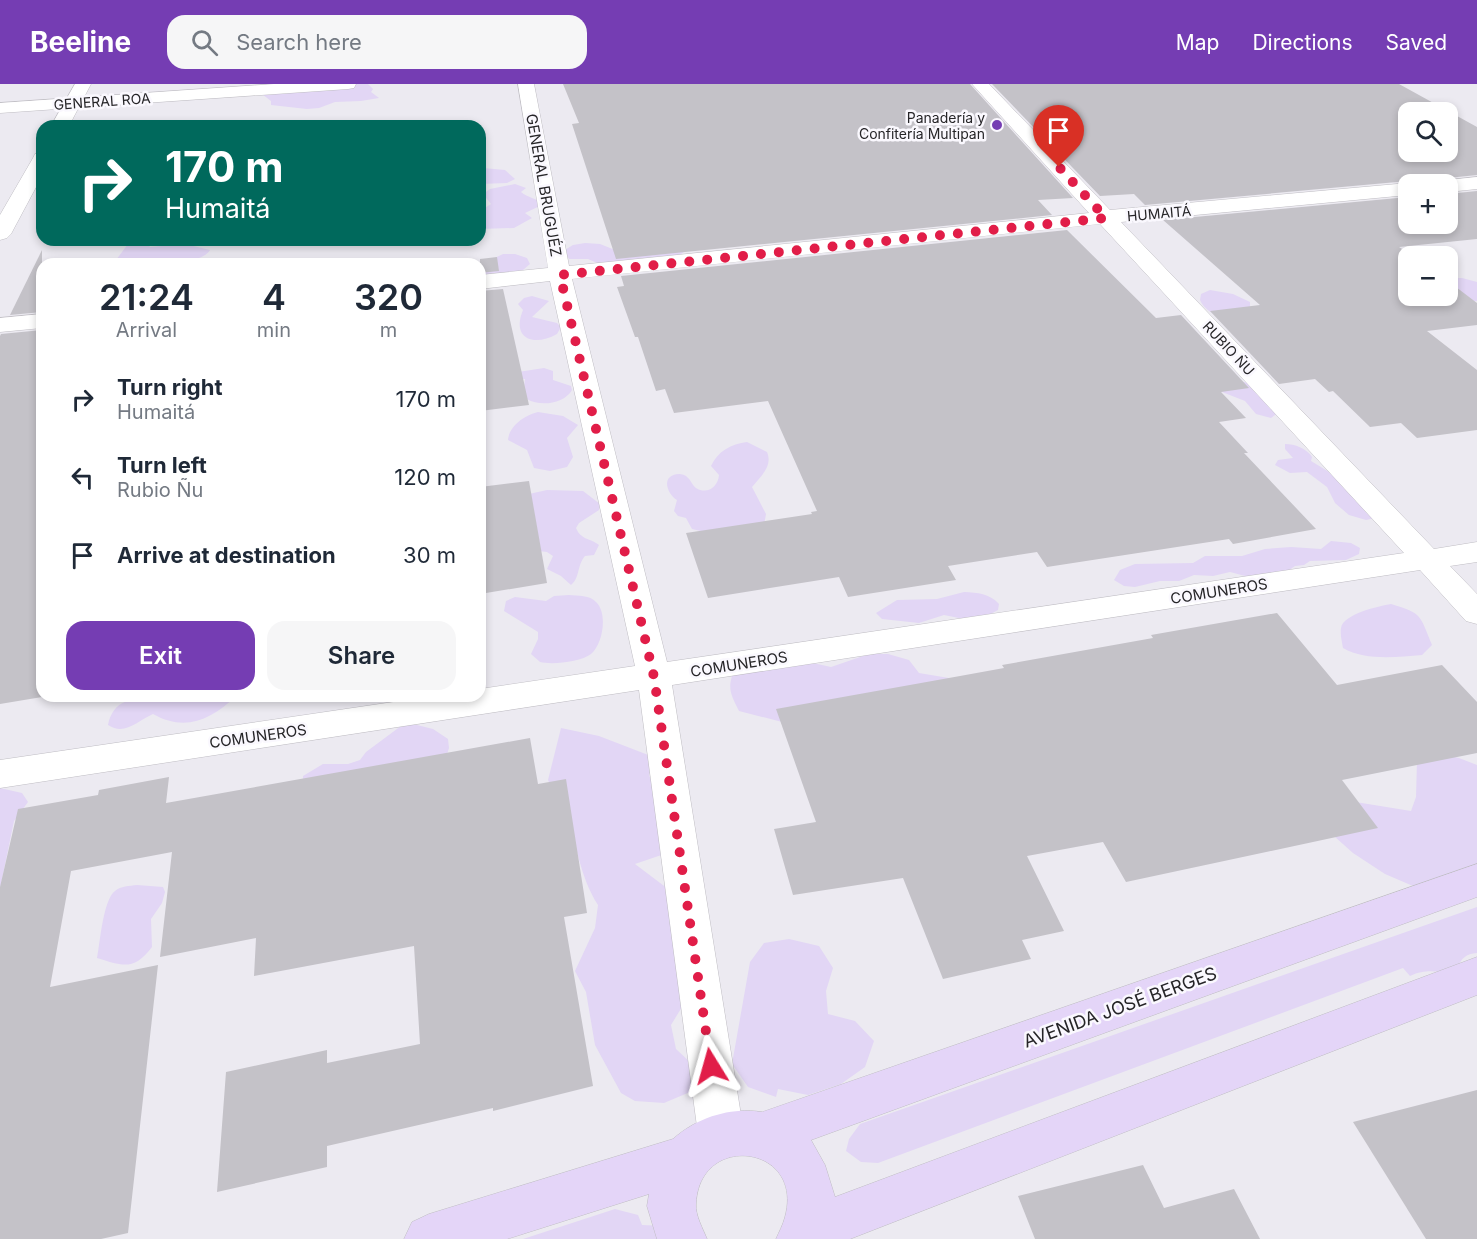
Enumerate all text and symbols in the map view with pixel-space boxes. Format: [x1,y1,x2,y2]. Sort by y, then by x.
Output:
search box [167,15,587,69]
text: Beeline [30,25,131,59]
icon: search [188,26,221,59]
text: Search here [236,29,362,55]
text: Map [1176,30,1219,55]
text: Directions [1252,30,1353,55]
text: Saved [1386,30,1447,55]
street label: GENERAL ROA [53,89,151,113]
map controls [1398,102,1458,306]
button: search [1398,102,1458,162]
pin [1033,105,1084,167]
place label: Panadería y Confitería Multipan [859,109,985,142]
street label: GENERAL BRUGUÉZ [522,112,566,258]
icon: arrive [1042,114,1075,147]
marker: Panadería y Confitería Multipan [990,118,1004,132]
text: 170 m [165,141,283,192]
icon: right [66,144,144,222]
button: + [1398,174,1458,234]
text: Humaitá [165,192,271,225]
street label: HUMAITÁ [1126,202,1192,224]
button: − [1398,246,1458,306]
text: 21:24 [99,275,194,319]
text: 4 [262,275,286,319]
text: 320 [354,275,423,319]
street label: RUBIO ÑU [1200,317,1258,379]
text: Arrival [116,318,177,342]
text: min [257,318,291,342]
text: m [380,318,397,342]
text: Turn right [117,374,223,400]
icon: right [66,383,99,416]
text: 170 m [396,386,456,412]
text: Humaitá [117,400,195,424]
text: Turn left [117,452,207,478]
icon: left [66,461,99,494]
text: 120 m [394,464,456,490]
text: Rubio Ñu [117,478,203,502]
icon: arrive [66,539,99,572]
text: Arrive at destination [117,542,336,568]
text: 30 m [403,542,456,568]
street label: COMUNEROS [1169,574,1269,608]
button: Exit [66,621,255,690]
button: Share [267,621,456,690]
street label: COMUNEROS [689,647,789,681]
street label: COMUNEROS [208,720,308,752]
street label: AVENIDA JOSÉ BERGES [1020,961,1220,1052]
position arrow [679,1034,743,1098]

